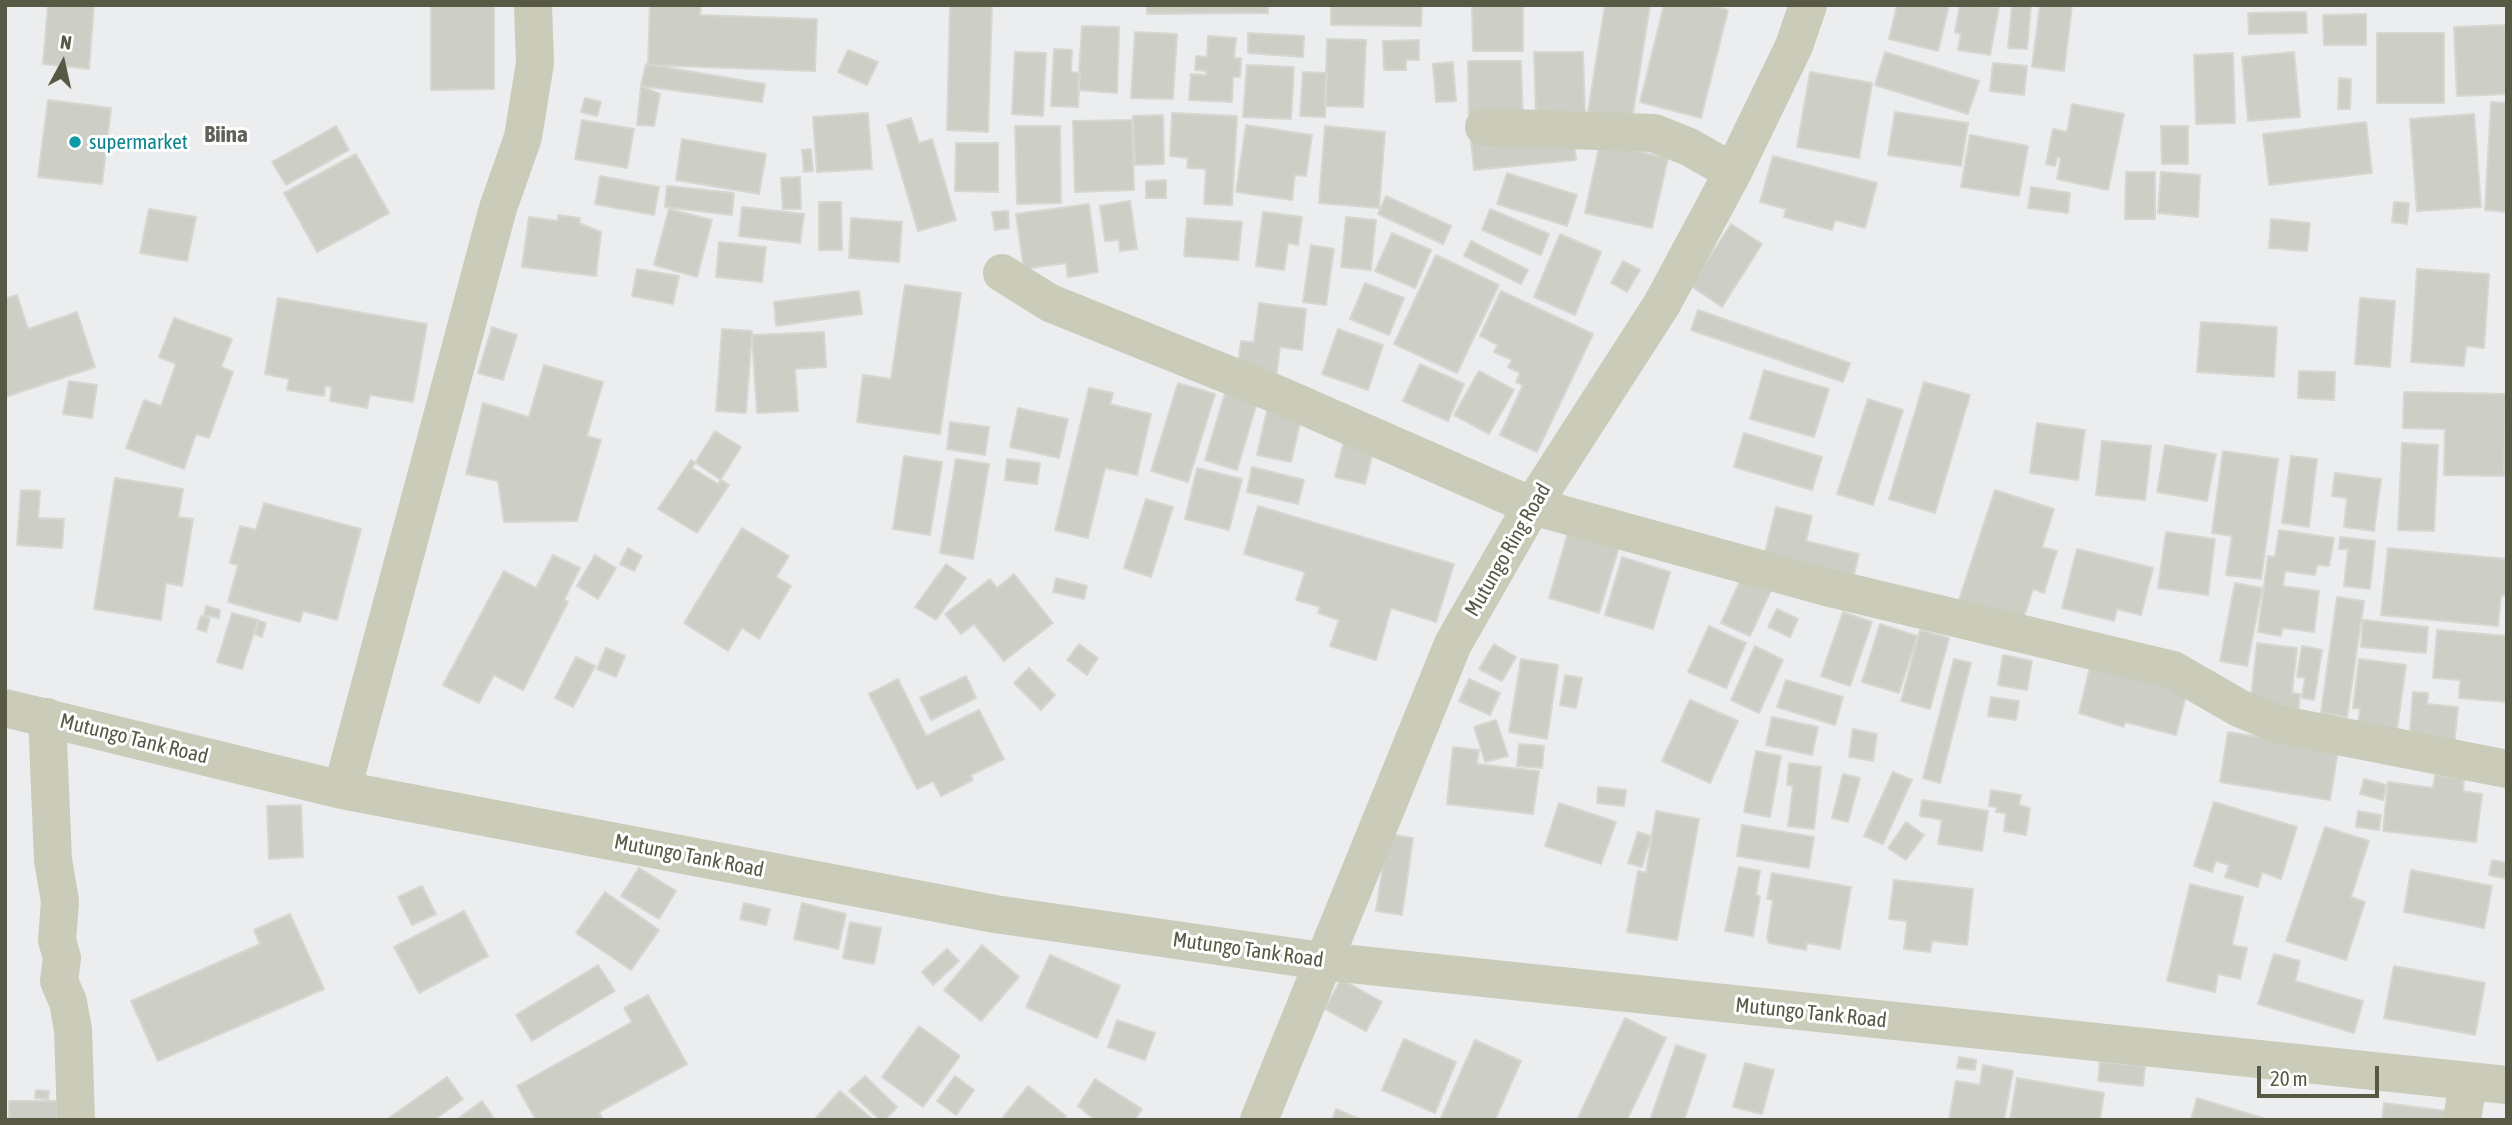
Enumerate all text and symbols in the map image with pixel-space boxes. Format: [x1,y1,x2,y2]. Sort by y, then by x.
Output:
north arrow [28,28,98,98]
text: N [59,31,73,54]
district label: Biina [204,121,248,149]
place label: supermarket [89,129,188,155]
marker: supermarket [67,134,83,150]
street label: Mutungo Ring Road [1460,479,1556,621]
street label: Mutungo Tank Road [57,708,211,770]
street label: Mutungo Tank Road [612,829,766,883]
street label: Mutungo Tank Road [1171,927,1325,973]
street label: Mutungo Tank Road [1734,993,1888,1033]
scale bar [2260,1052,2382,1096]
text: 20 m [2270,1066,2308,1090]

